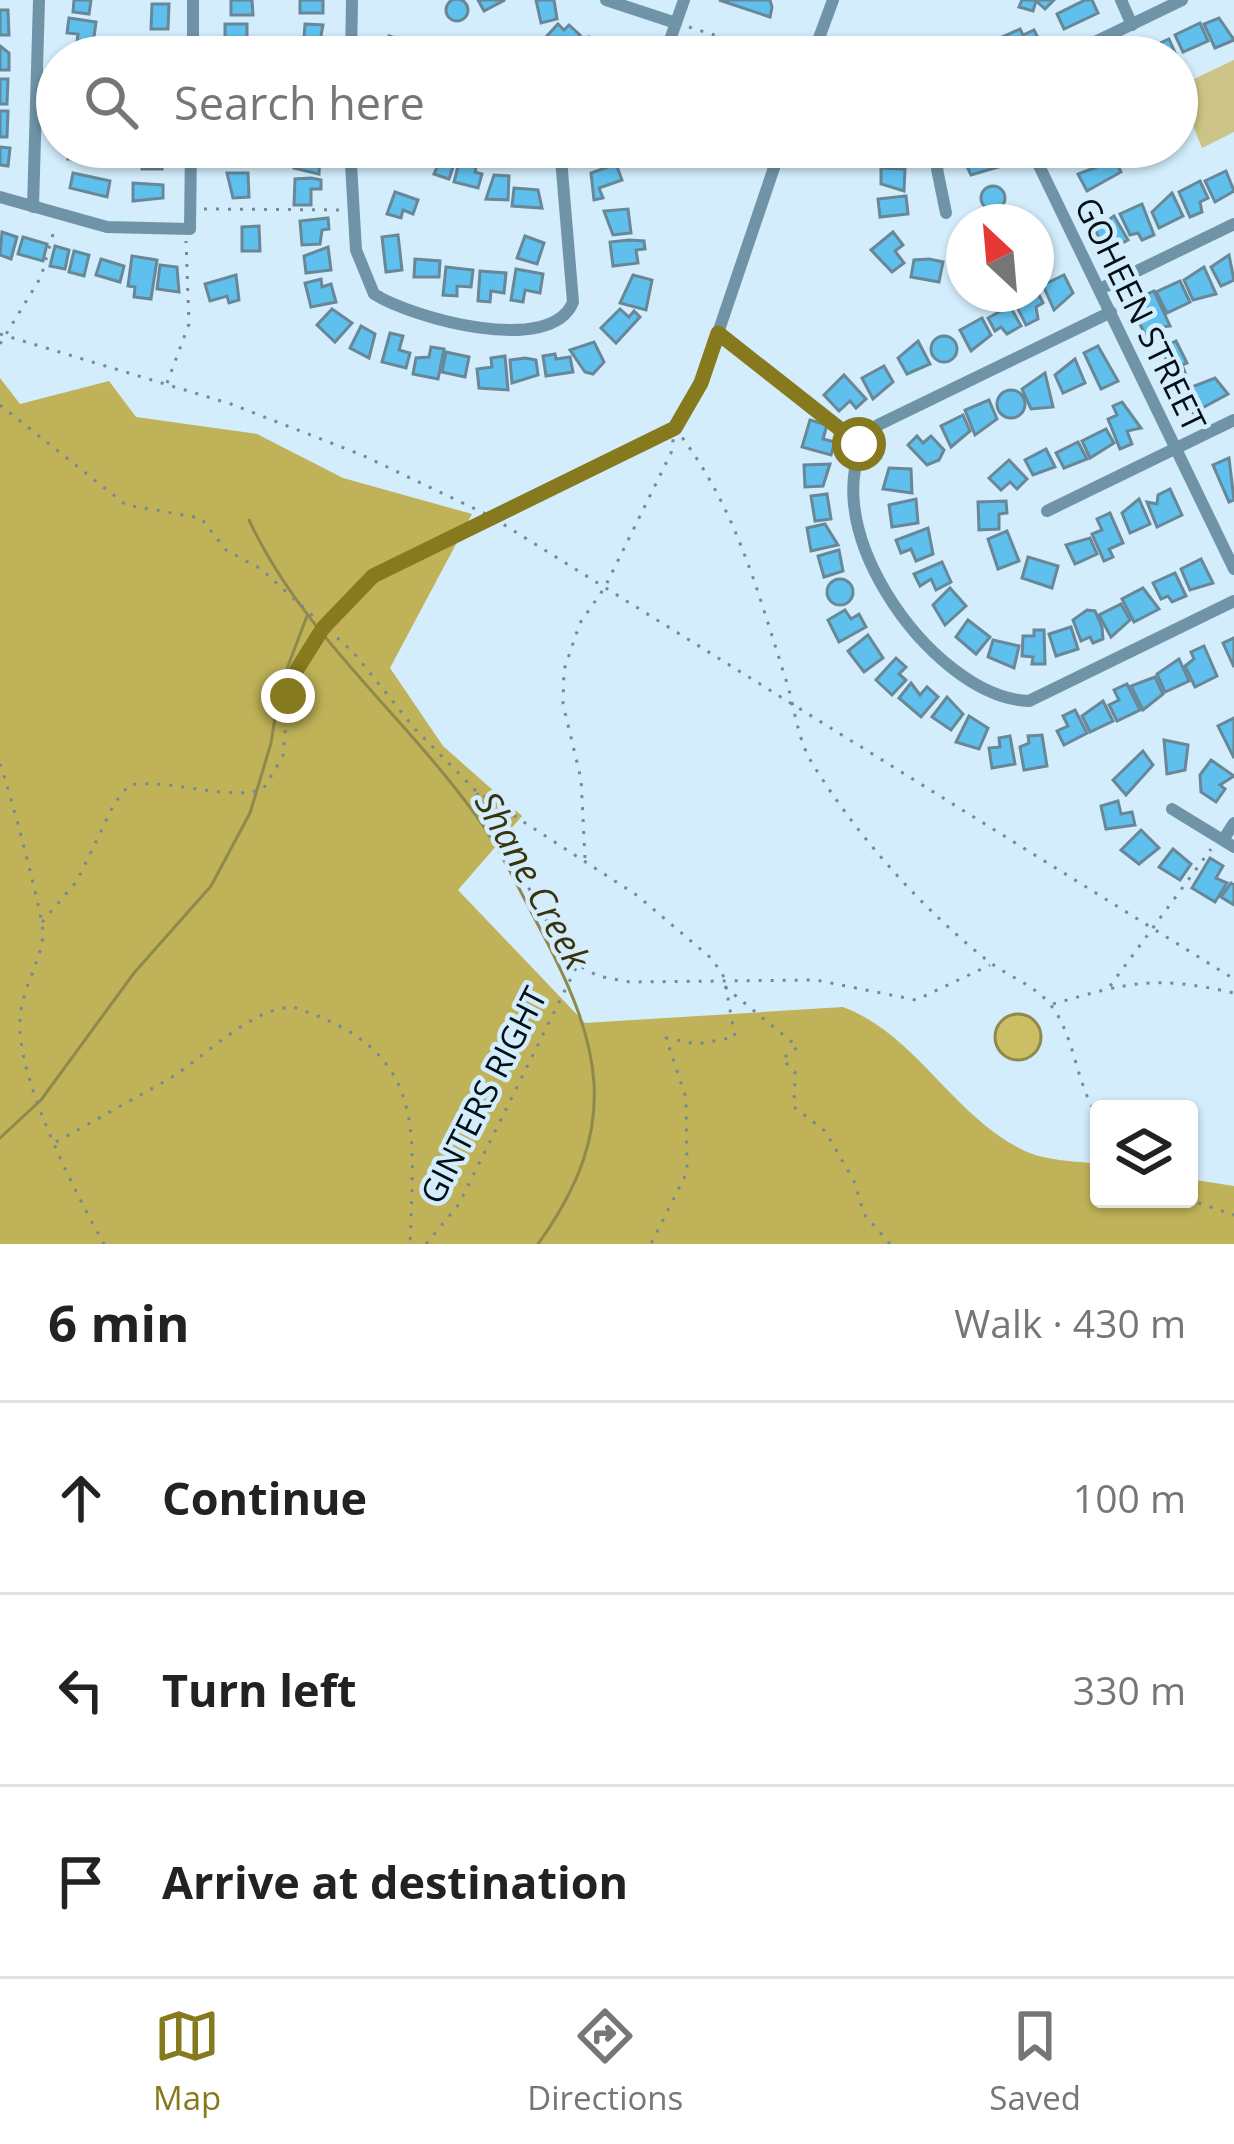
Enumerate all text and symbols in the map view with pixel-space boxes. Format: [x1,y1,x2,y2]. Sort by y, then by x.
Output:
search box [36,36,1198,168]
icon: search [78,69,144,135]
text: Search here [174,72,425,133]
street label: GOHEEN STREET [1065,189,1217,439]
north arrow [946,204,1054,312]
route start [832,417,886,471]
route end [261,669,315,723]
water label: Shane Creek [464,782,603,979]
street label: GINTERS RIGHT [409,979,557,1211]
map controls [1090,1100,1198,1208]
button: layers [1090,1100,1198,1208]
text: 6 min [48,1287,190,1357]
text: Walk · 430 m [954,1296,1186,1349]
icon: ahead [48,1465,114,1531]
text: Continue [162,1467,367,1528]
text: 100 m [1073,1471,1186,1524]
icon: left [48,1657,114,1723]
text: Turn left [162,1659,357,1720]
text: 330 m [1073,1663,1186,1716]
icon: arrive [48,1849,114,1915]
text: Arrive at destination [162,1851,628,1912]
tab: Map [153,2003,221,2120]
tab: Directions [527,2003,683,2120]
tab: Saved [989,2003,1081,2120]

